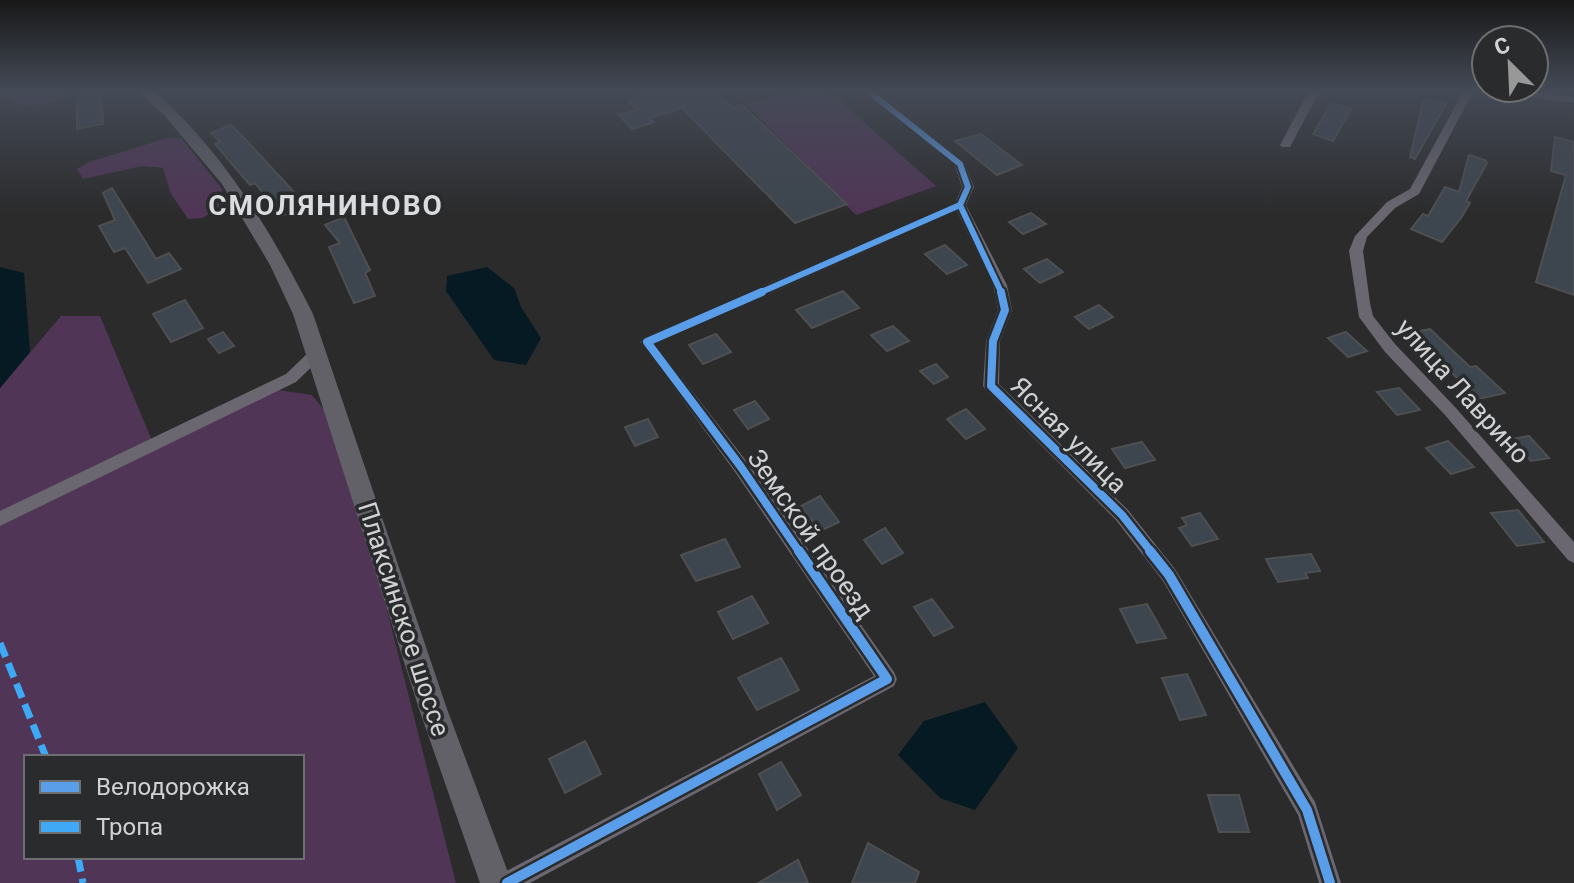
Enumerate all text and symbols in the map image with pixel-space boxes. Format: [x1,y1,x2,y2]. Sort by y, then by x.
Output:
north arrow [1470,24,1550,104]
text: С [1490,32,1514,61]
district label: СМОЛЯНИНОВО [208,189,444,222]
street label: улица Лаврино [1390,312,1536,470]
street label: Ясная улица [1005,371,1133,499]
street label: Земской проезд [742,444,880,624]
street label: Плаксинское шоссе [352,498,456,740]
legend [24,755,304,859]
text: Велодорожка [96,773,250,801]
text: Тропа [96,813,163,841]

